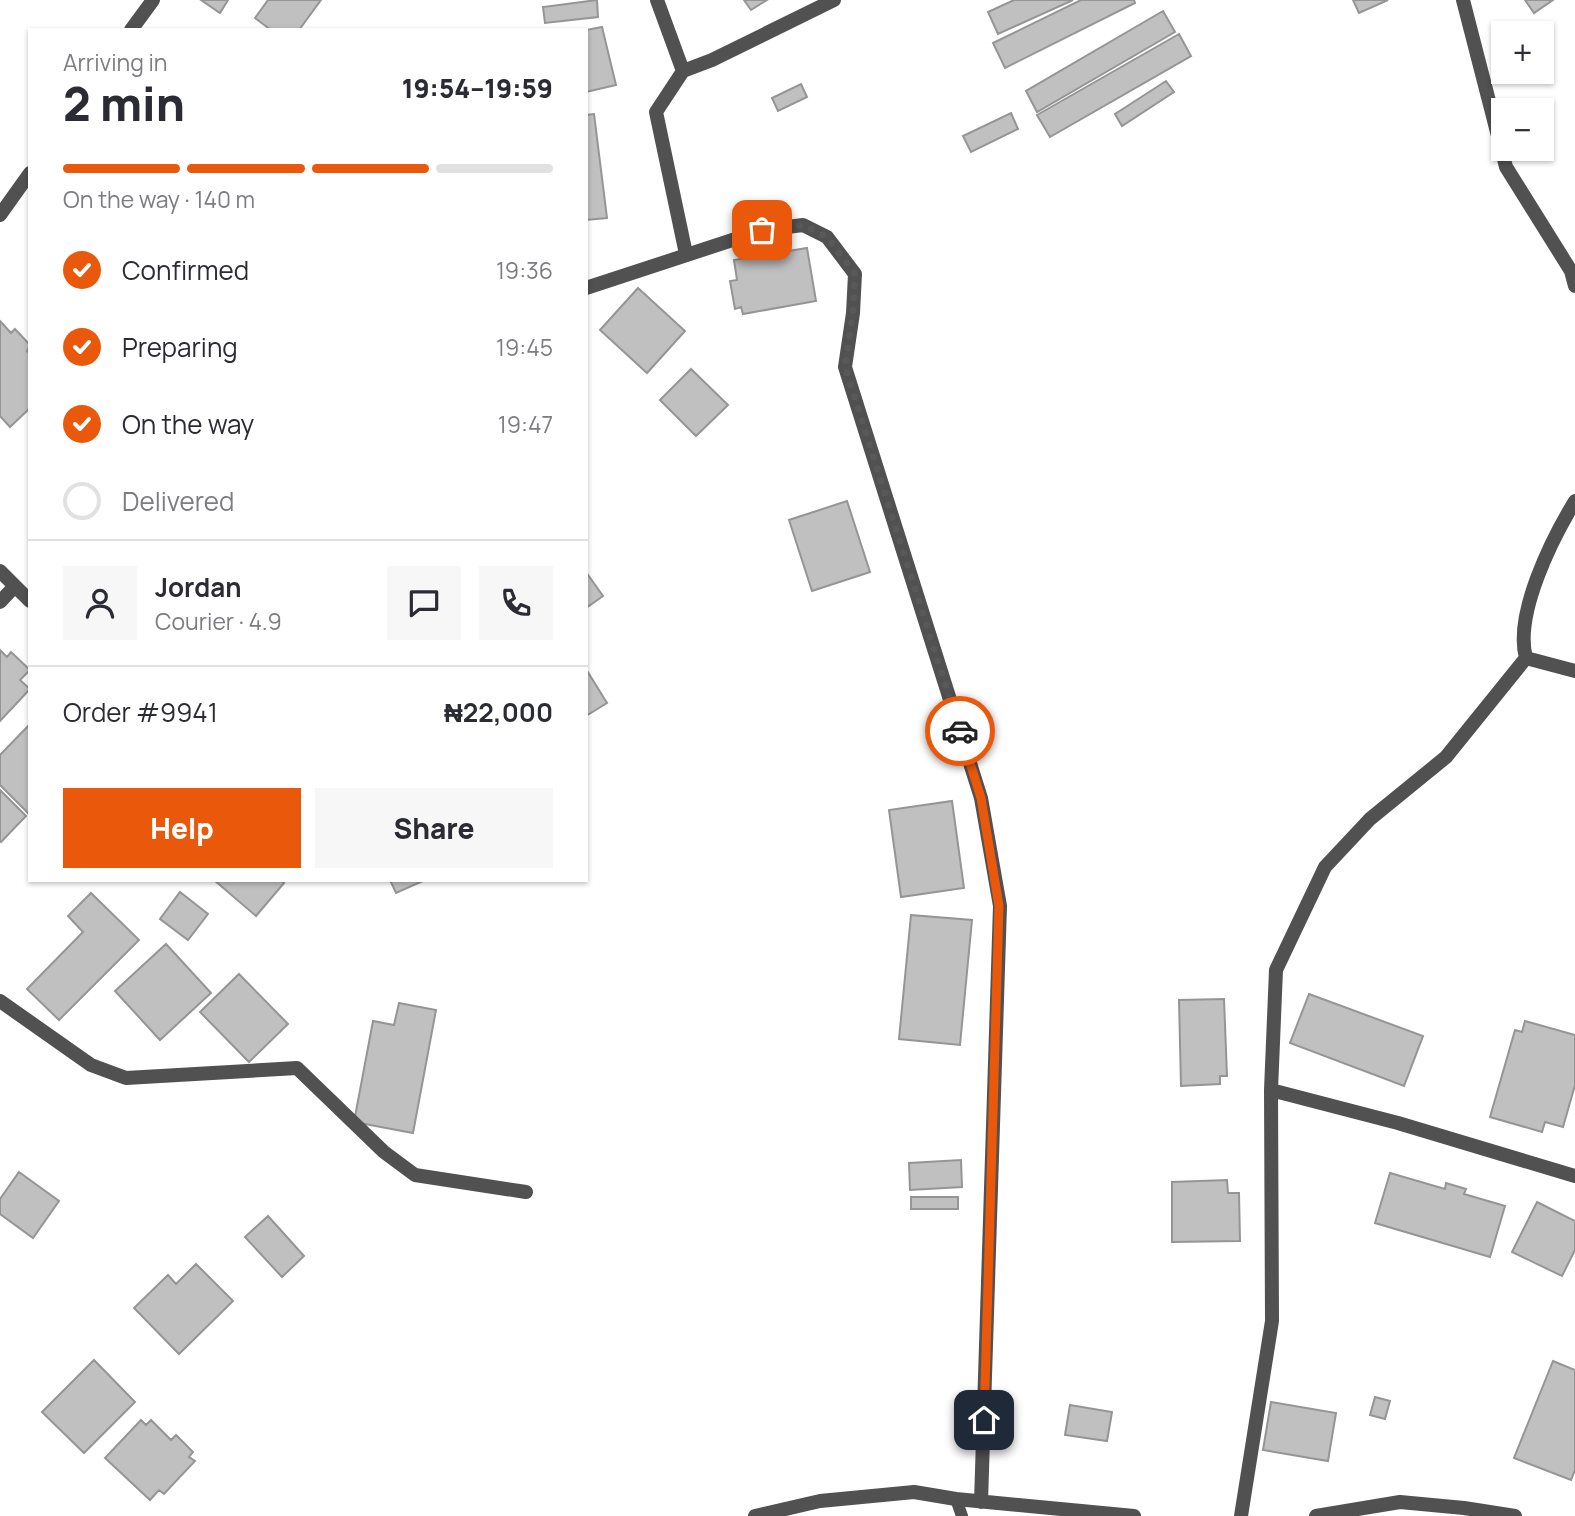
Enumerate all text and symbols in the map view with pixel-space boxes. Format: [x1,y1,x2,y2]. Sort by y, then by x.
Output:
map controls [1491,21,1554,161]
button: + [1491,21,1554,84]
text: Arriving in [63,46,168,78]
text: 19:54–19:59 [402,70,553,106]
text: 2 min [63,72,185,135]
button: − [1491,98,1554,161]
text: On the way · 140 m [63,183,255,215]
pin [732,200,792,260]
icon: bag [743,211,781,249]
icon: check [63,251,101,289]
text: Confirmed [122,252,249,288]
text: 19:36 [496,254,553,286]
icon: check [63,328,101,366]
text: Preparing [122,329,238,365]
text: 19:45 [496,331,553,363]
icon: check [63,405,101,443]
text: On the way [122,406,254,442]
text: 19:47 [498,408,553,440]
text: Delivered [122,483,234,519]
button: person [63,566,137,640]
button: chat [387,566,461,640]
button: phone [479,566,553,640]
text: Jordan [155,569,241,605]
text: Courier · 4.9 [155,605,282,637]
text: Order #9941 [63,694,218,730]
text: ₦22,000 [444,694,553,730]
courier [925,696,995,766]
icon: car [941,712,979,750]
button: Help [63,788,301,868]
button: Share [315,788,553,868]
pin [954,1390,1014,1450]
icon: home [965,1401,1003,1439]

